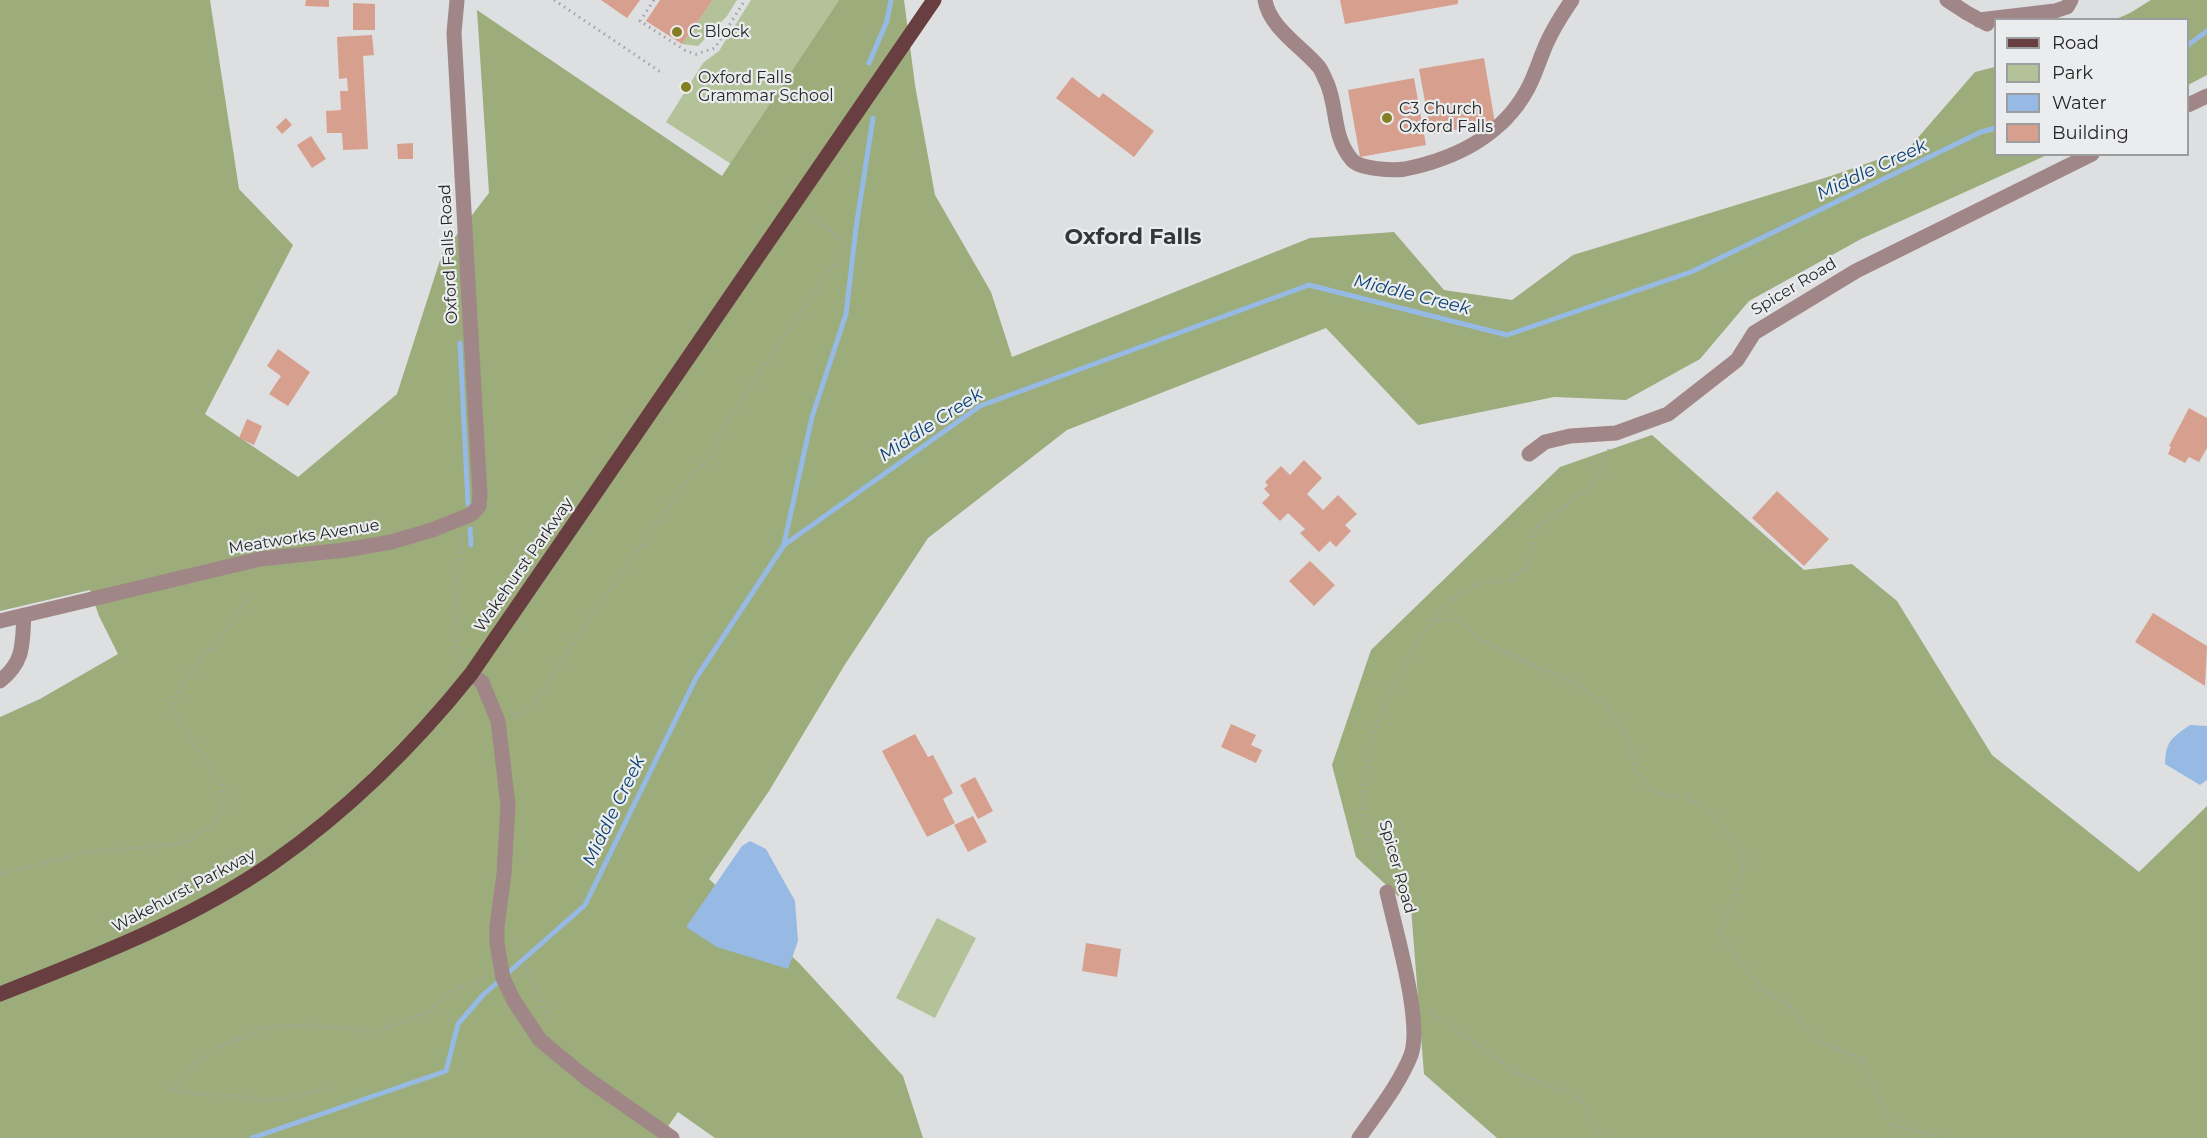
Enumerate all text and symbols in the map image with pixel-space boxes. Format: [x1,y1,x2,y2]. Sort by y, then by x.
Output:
legend [1994,18,2189,156]
place label: C Block [689,22,749,42]
marker: C Block [670,25,684,39]
text: Road [2052,32,2099,54]
text: Park [2052,62,2093,84]
place label: Oxford Falls Grammar School [698,68,833,106]
marker: Oxford Falls Grammar School [679,80,693,94]
text: Water [2052,92,2107,114]
place label: C3 Church Oxford Falls [1399,99,1493,137]
marker: C3 Church Oxford Falls [1380,111,1394,125]
text: Building [2052,122,2129,144]
water label: Middle Creek [1813,135,1931,205]
street label: Oxford Falls Road [436,184,462,324]
district label: Oxford Falls [1064,225,1202,251]
street label: Spicer Road [1748,254,1840,320]
water label: Middle Creek [1352,270,1472,320]
water label: Middle Creek [875,383,987,467]
street label: Wakehurst Parkway [470,494,578,636]
street label: Meatworks Avenue [227,516,381,558]
water label: Middle Creek [578,753,650,869]
street label: Spicer Road [1375,818,1419,916]
street label: Wakehurst Parkway [109,845,259,937]

